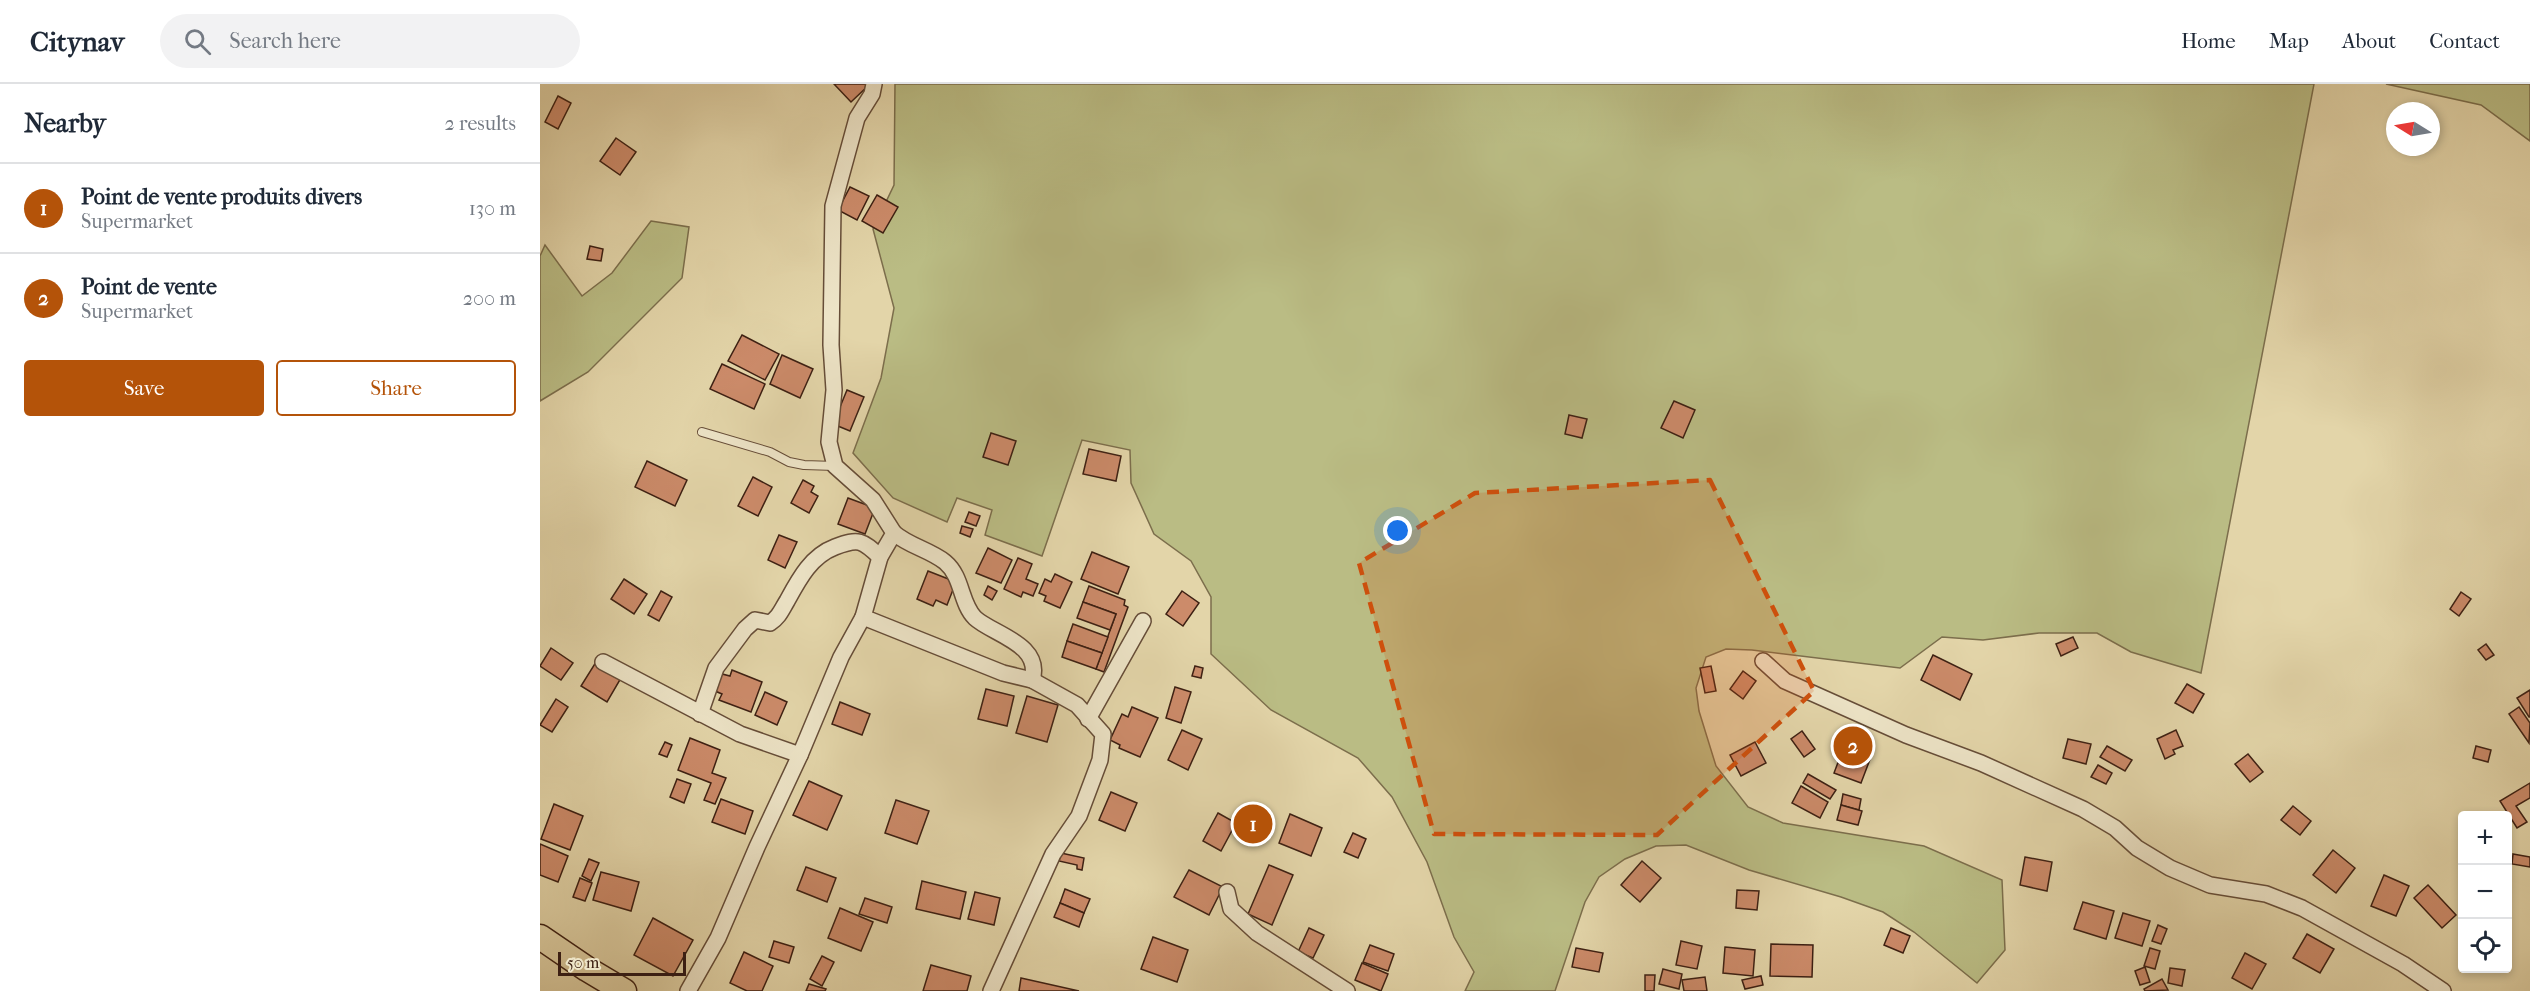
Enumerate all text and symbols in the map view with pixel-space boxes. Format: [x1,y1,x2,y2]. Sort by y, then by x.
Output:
search box [160,14,580,68]
text: Citynav [30,25,124,58]
icon: search [181,25,214,58]
text: Search here [229,28,341,54]
text: Home [2181,29,2236,53]
text: Map [2269,29,2309,53]
text: About [2342,29,2396,53]
text: Contact [2429,29,2500,53]
north arrow [2386,102,2440,156]
text: Nearby [24,108,106,139]
text: 2 results [445,112,516,135]
text: Point de vente produits divers [81,184,362,210]
text: 1 [40,197,47,220]
text: 130 m [469,197,516,220]
text: Supermarket [81,210,193,233]
text: Point de vente [81,274,217,300]
text: 2 [38,287,49,310]
text: 200 m [463,287,516,310]
text: Supermarket [81,300,193,323]
button: Save [24,360,264,416]
button: Share [276,360,516,416]
your location [1383,516,1412,545]
pin: 2 [1834,724,1872,768]
pin: 1 [1234,802,1272,846]
map controls [2458,811,2512,973]
button: + [2458,811,2512,865]
button: − [2458,865,2512,919]
button: locate [2458,919,2512,973]
scale bar [558,949,686,976]
text: 50 m [567,953,599,972]

